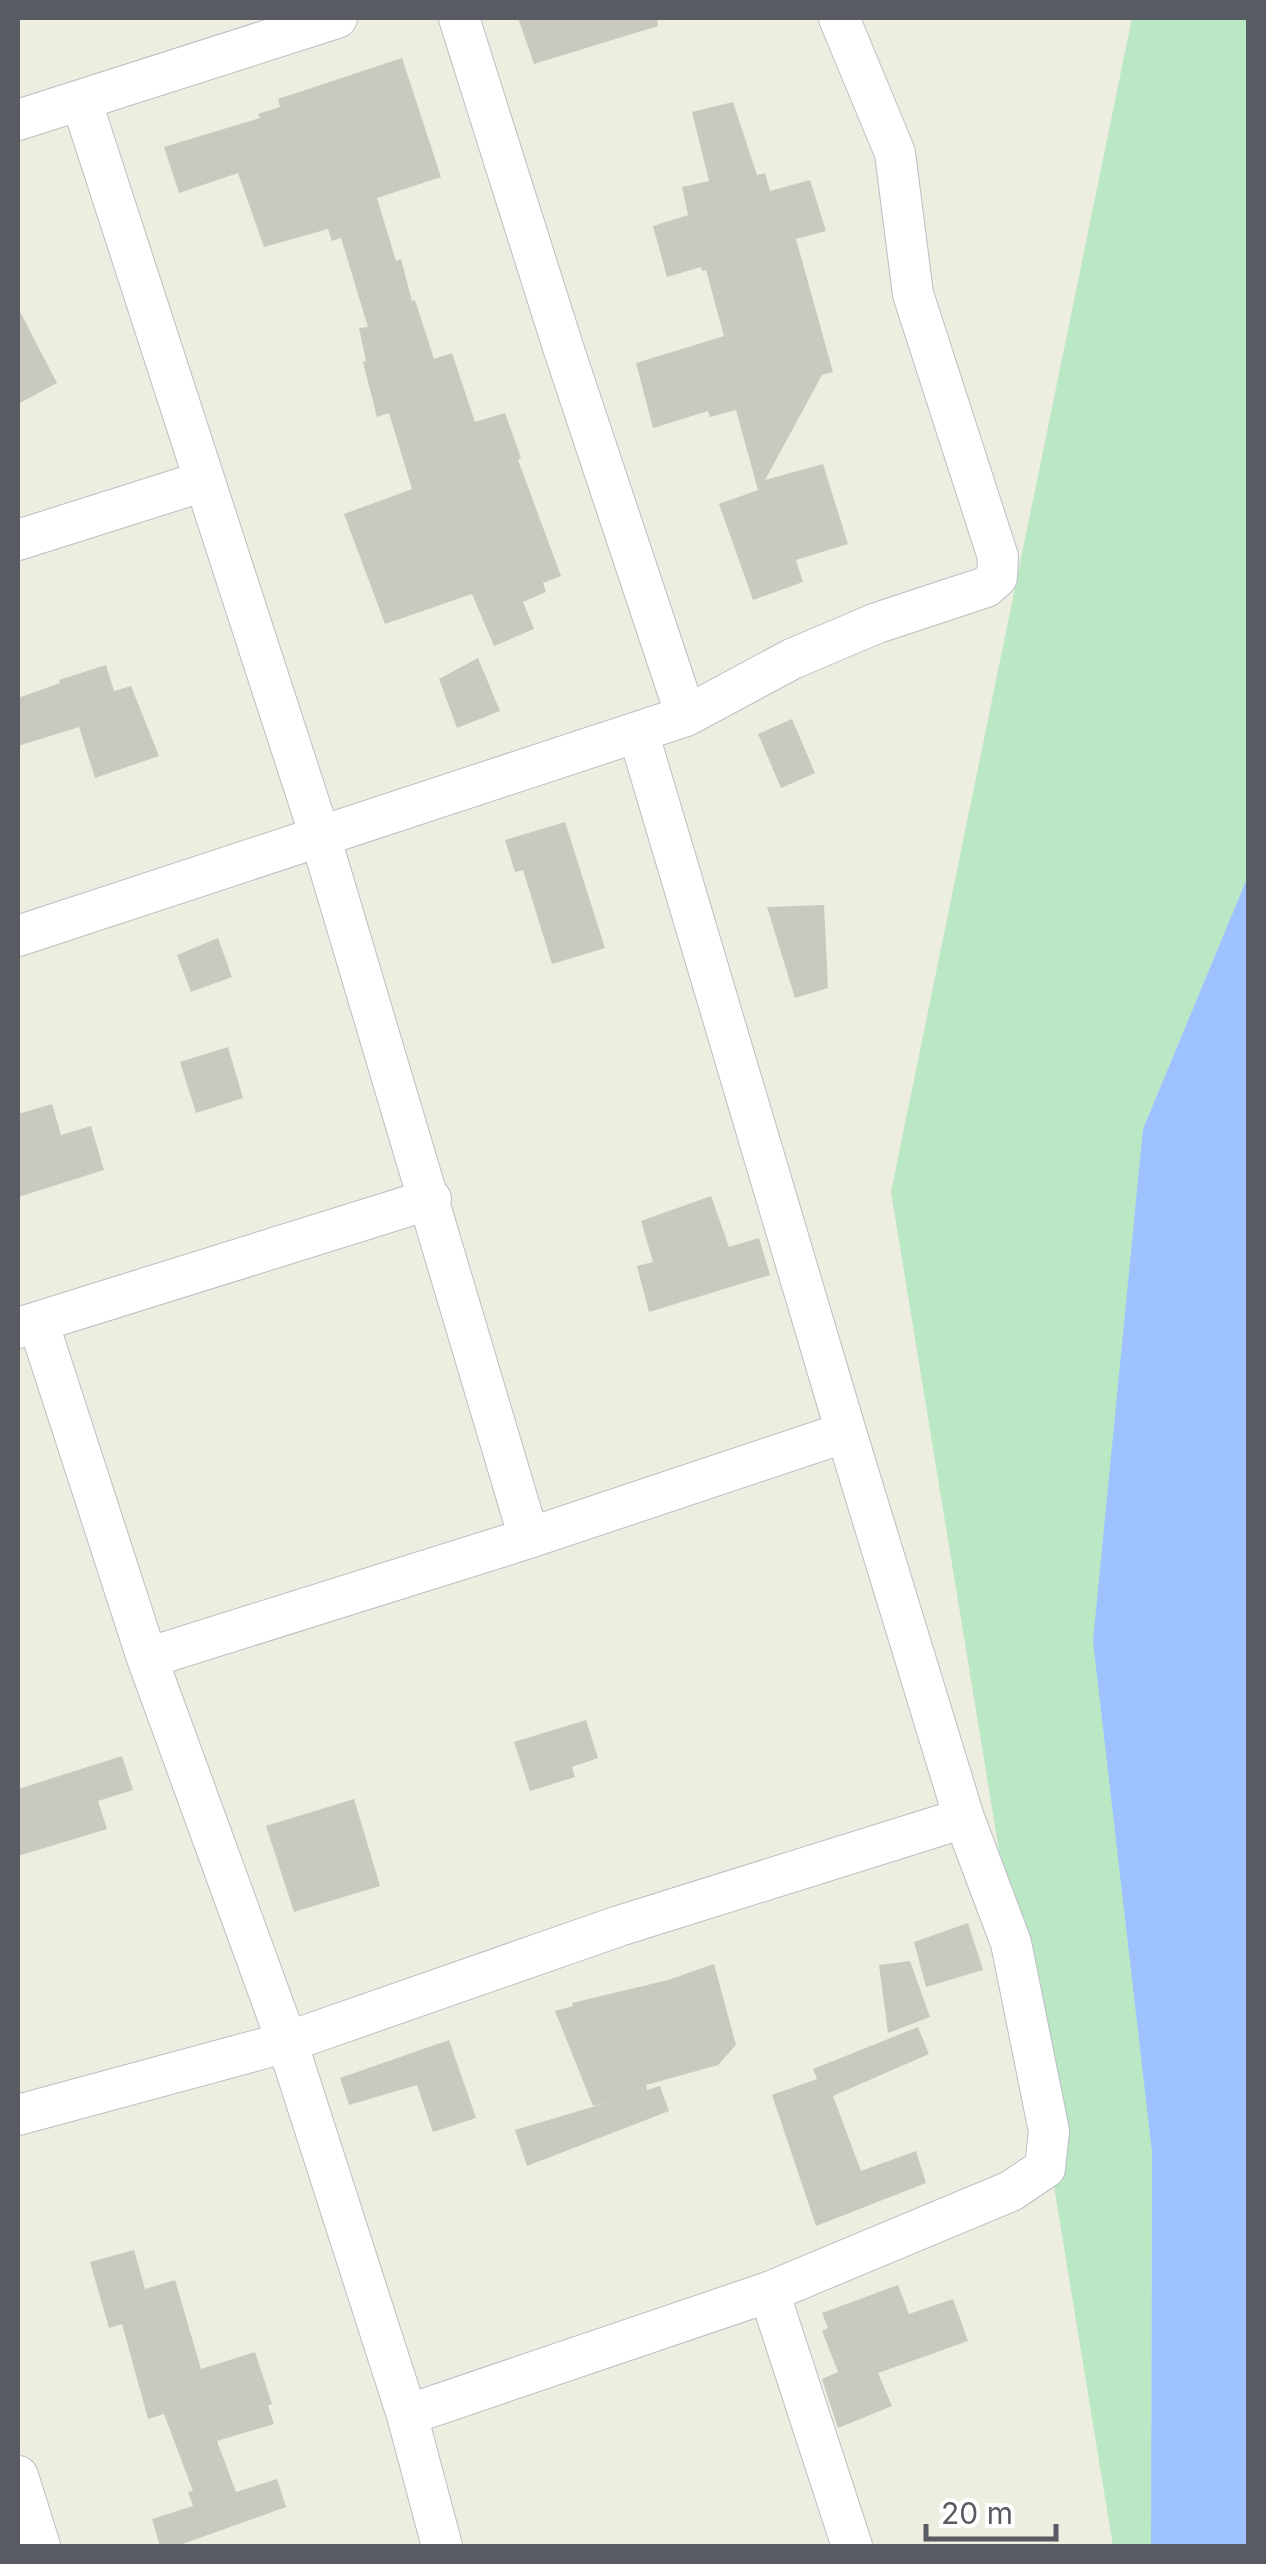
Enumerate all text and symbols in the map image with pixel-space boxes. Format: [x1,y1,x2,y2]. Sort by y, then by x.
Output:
scale bar [926,2479,1056,2541]
text: 20 m [941,2495,1013,2531]

